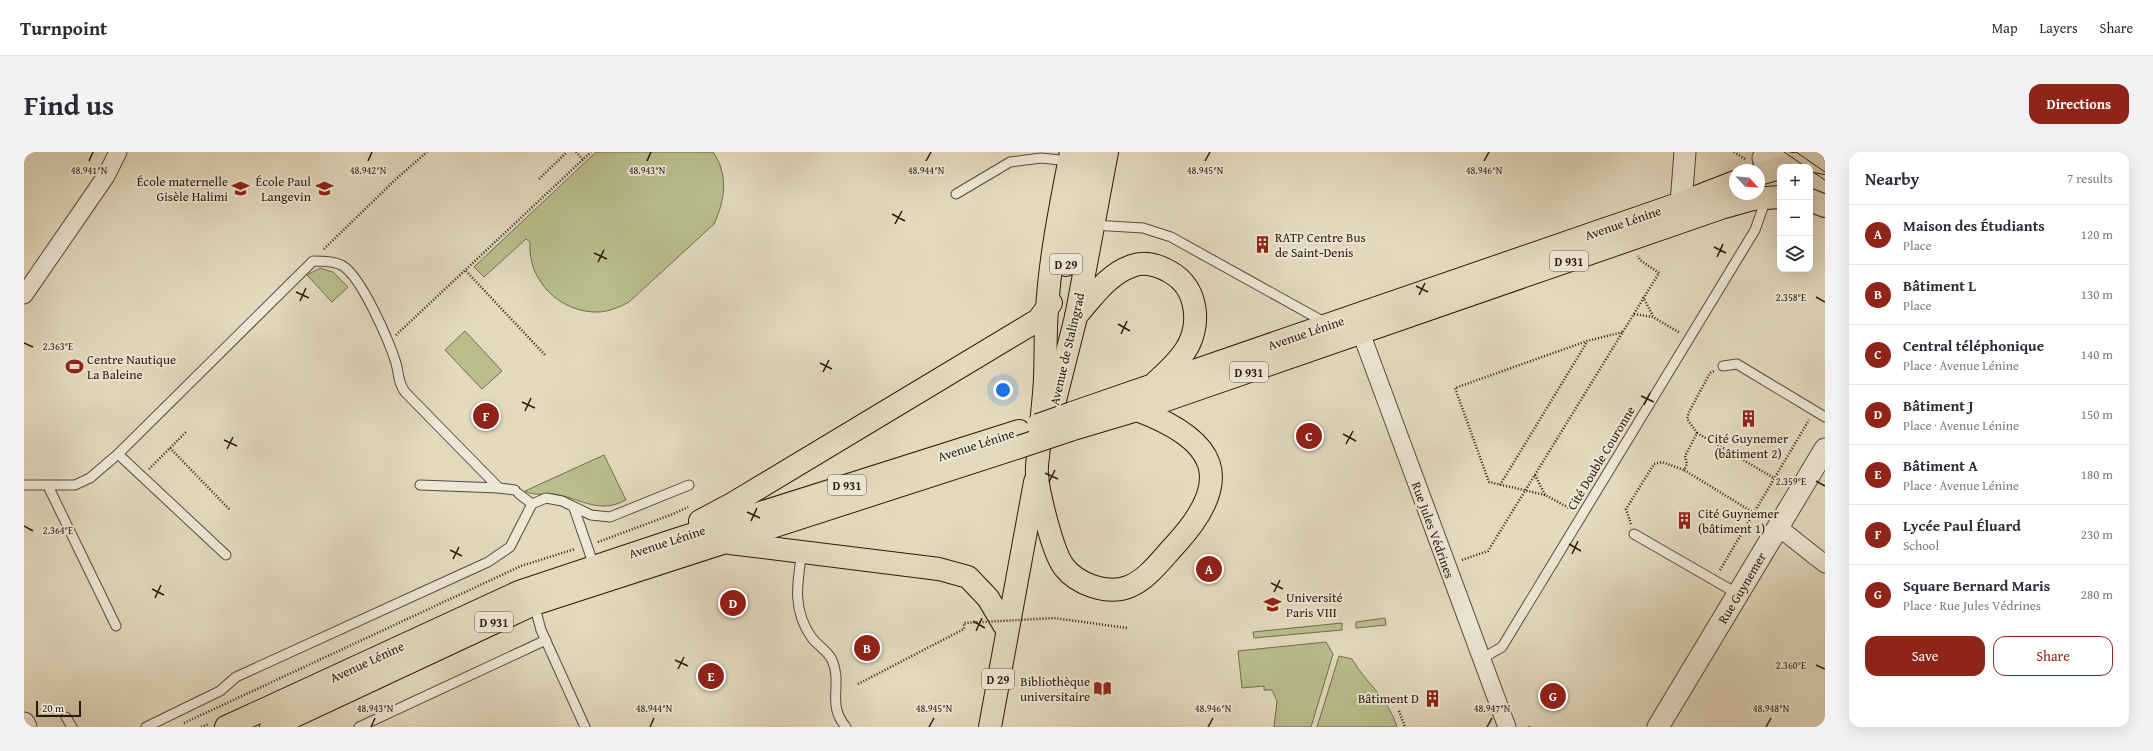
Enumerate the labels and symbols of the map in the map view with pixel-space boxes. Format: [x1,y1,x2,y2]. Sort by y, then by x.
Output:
text: 48.941°N [71,163,108,178]
text: 48.942°N [350,163,387,178]
text: 48.943°N [629,163,666,178]
text: 48.944°N [908,163,945,178]
text: 48.945°N [1187,163,1224,178]
text: 48.946°N [1466,163,1503,178]
north arrow [1729,164,1765,200]
place label: École maternelle Gisèle Halimi [137,172,228,206]
place label: École Paul Langevin [256,172,312,206]
school or university icon: École maternelle Gisèle Halimi [231,178,251,198]
school or university icon: École Paul Langevin [314,178,334,198]
street label: Avenue Lénine [1582,201,1664,245]
place label: RATP Centre Bus de Saint-Denis [1275,228,1366,262]
building icon: RATP Centre Bus de Saint-Denis [1252,234,1272,254]
road number: D 931 [1550,251,1588,271]
road number: D 29 [1050,254,1082,274]
text: 2.358°E [1776,290,1806,305]
street label: Avenue de Stalingrad [1045,291,1089,407]
street label: Avenue Lénine [1265,311,1347,355]
text: 2.363°E [43,339,73,354]
place label: Centre Nautique La Baleine [87,350,176,384]
sports icon: Centre Nautique La Baleine [64,356,84,376]
road number: D 931 [1230,362,1268,382]
your location [993,380,1013,400]
pin: F [473,401,499,431]
street label: Cité Double Couronne [1562,402,1640,514]
building icon: Cité Guynemer (bâtiment 2) [1738,409,1758,429]
pin: C [1296,421,1322,451]
street label: Avenue Lénine [935,424,1017,466]
place label: Cité Guynemer (bâtiment 2) [1708,429,1789,463]
text: 2.359°E [1776,474,1806,489]
road number: D 931 [828,475,866,495]
street label: Rue Jules Védrines [1407,479,1459,581]
place label: Cité Guynemer (bâtiment 1) [1698,504,1780,538]
building icon: Cité Guynemer (bâtiment 1) [1675,510,1695,530]
street label: Avenue Lénine [626,521,708,563]
text: 2.364°E [43,523,73,538]
street label: Rue Guynemer [1713,548,1771,627]
pin: A [1196,554,1222,584]
pin: D [720,588,746,618]
place label: Université Paris VIII [1286,588,1343,622]
school or university icon: Université Paris VIII [1263,594,1283,614]
road number: D 931 [475,612,513,632]
pin: B [854,633,880,663]
street label: Avenue Lénine [327,637,407,687]
text: 2.360°E [1776,658,1806,673]
pin: E [698,661,724,691]
road number: D 29 [982,669,1014,689]
place label: Bibliothèque universitaire [1020,672,1090,706]
library icon: Bibliothèque universitaire [1093,678,1113,698]
pin: G [1540,681,1566,711]
building icon: Bâtiment D [1422,688,1442,708]
place label: Bâtiment D [1358,689,1419,708]
scale bar [36,699,81,718]
text: 48.943°N [357,701,394,716]
text: 48.944°N [636,701,673,716]
text: 48.945°N [916,701,953,716]
text: 48.946°N [1195,701,1232,716]
text: 48.947°N [1474,701,1511,716]
text: 48.948°N [1753,701,1790,716]

